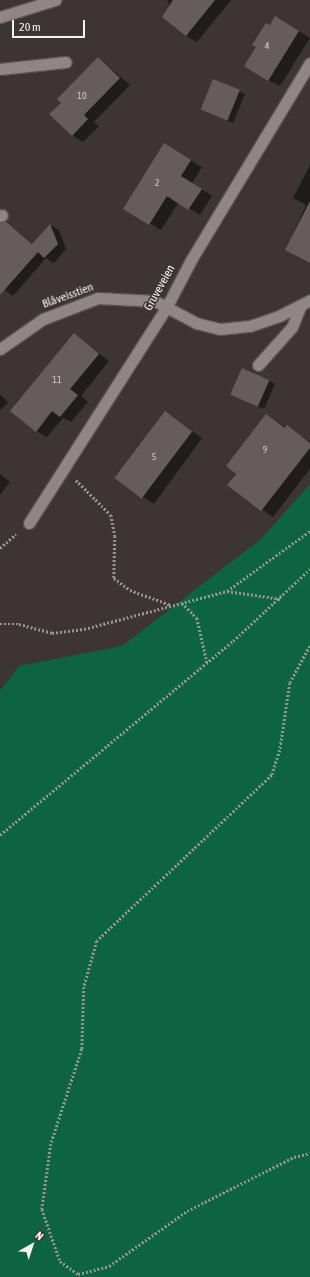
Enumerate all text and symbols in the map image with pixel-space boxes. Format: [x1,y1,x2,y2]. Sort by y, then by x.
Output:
scale bar [14,12,87,38]
text: 20 m [19,20,41,34]
house number: 4 [265,40,269,52]
house number: 10 [77,90,87,102]
house number: 2 [155,177,159,189]
street label: Gruveveien [142,263,178,313]
street label: Blåveisstien [40,280,96,312]
house number: 11 [52,374,62,386]
house number: 9 [263,444,267,456]
house number: 5 [152,451,156,463]
north arrow [12,1225,52,1265]
text: N [33,1229,46,1242]

